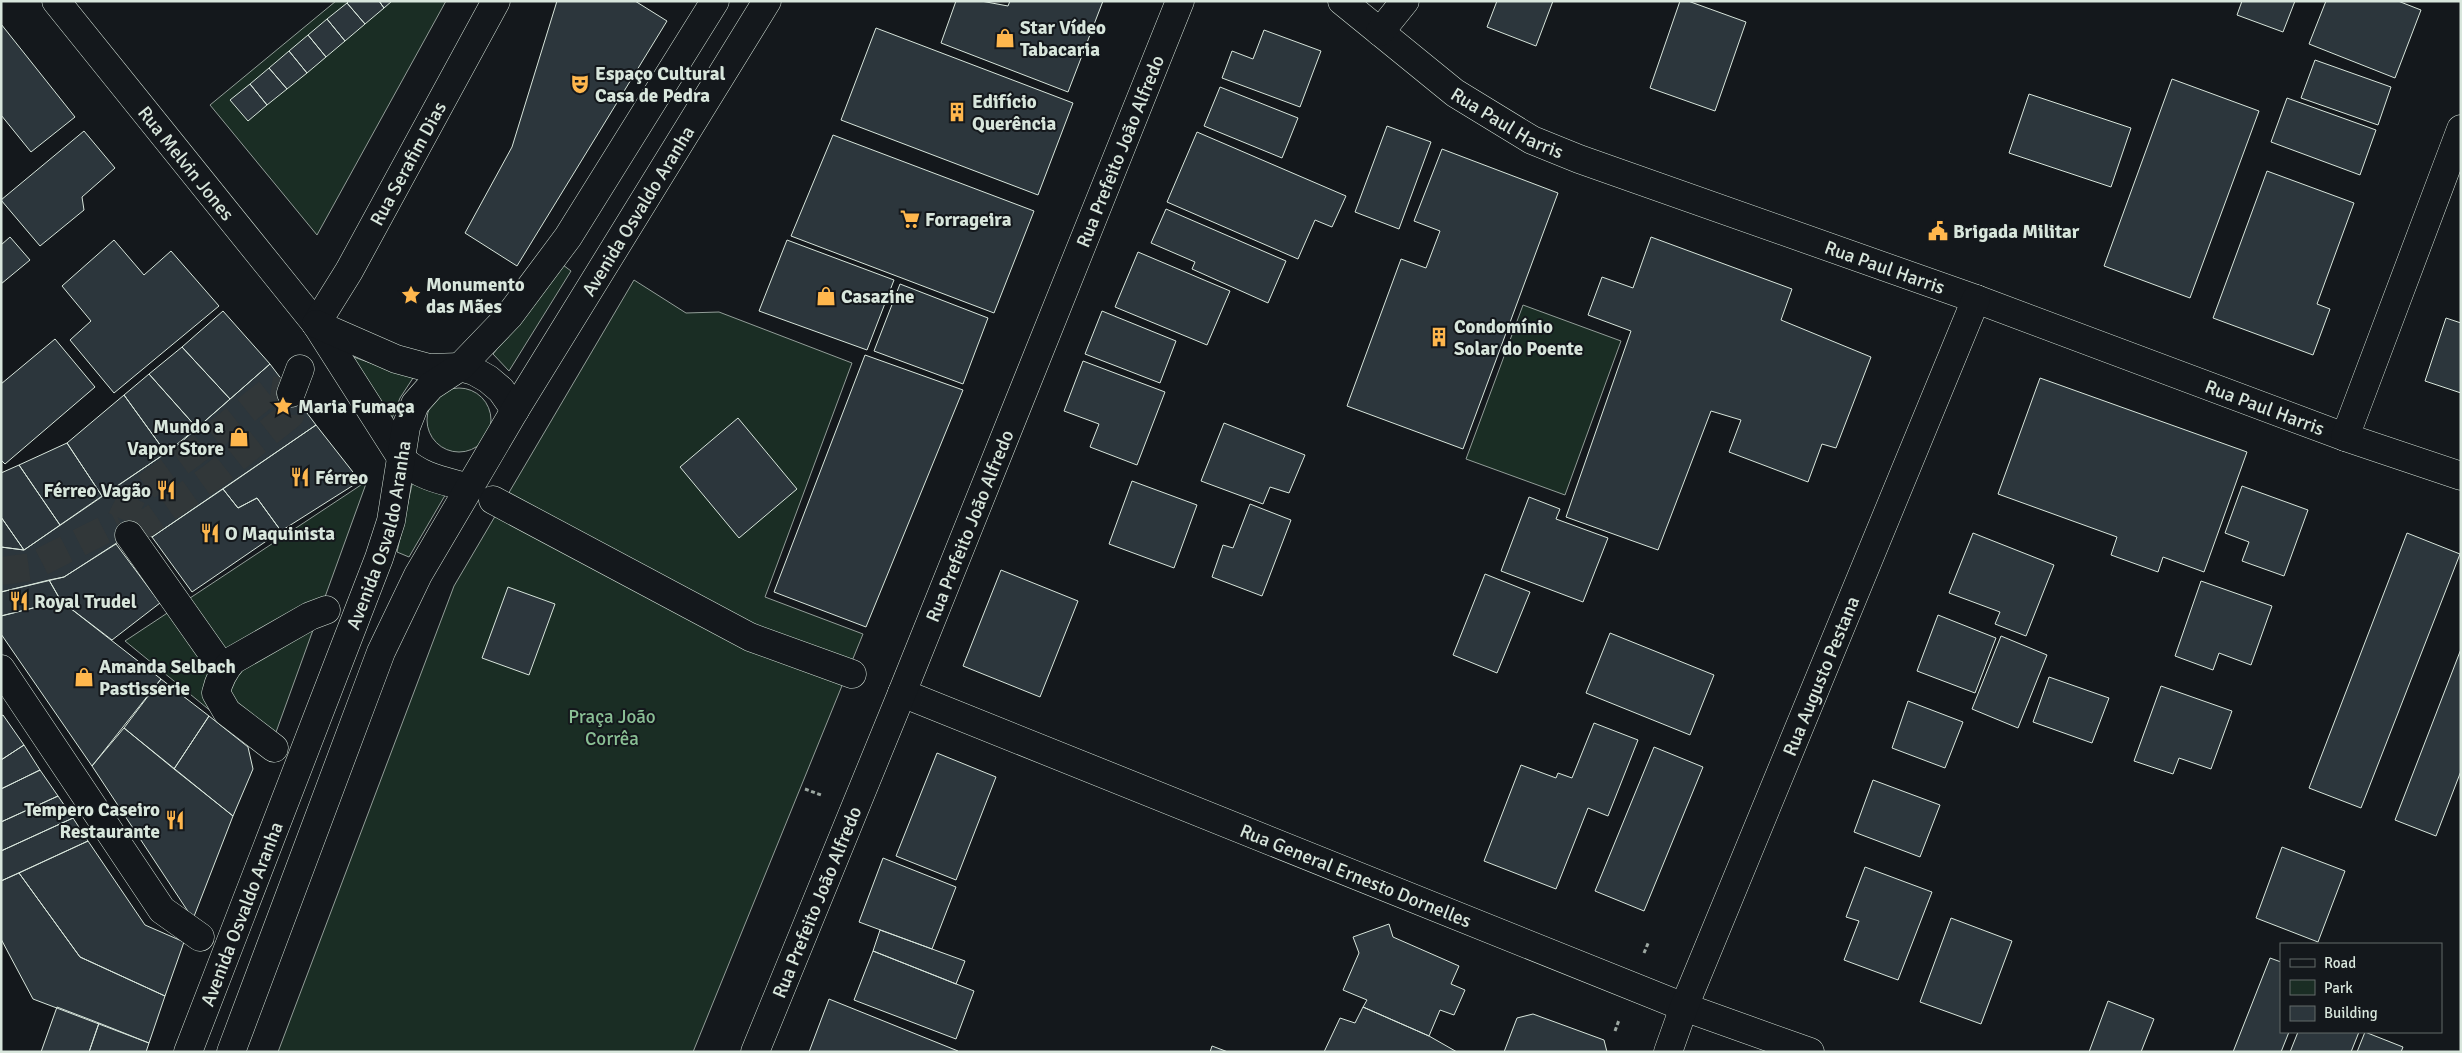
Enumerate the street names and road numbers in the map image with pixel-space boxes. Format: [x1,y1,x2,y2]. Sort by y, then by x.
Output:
street label: Rua Prefeito João Alfredo [1071,52,1170,251]
street label: Rua Paul Harris [1446,82,1567,164]
street label: Rua Serafim Dias [365,98,452,230]
street label: Rua Melvin Jones [132,101,239,226]
street label: Avenida Osvaldo Aranha [577,122,700,301]
street label: Rua Paul Harris [1821,236,1948,300]
street label: Rua Paul Harris [2201,375,2328,441]
street label: Rua Prefeito João Alfredo [921,427,1019,626]
street label: Avenida Osvaldo Aranha [341,439,417,633]
street label: Rua Augusto Pestana [1778,593,1865,760]
street label: Rua Prefeito João Alfredo [767,803,867,1002]
street label: Avenida Osvaldo Aranha [196,819,289,1010]
street label: Rua General Ernesto Dornelles [1236,819,1475,933]

